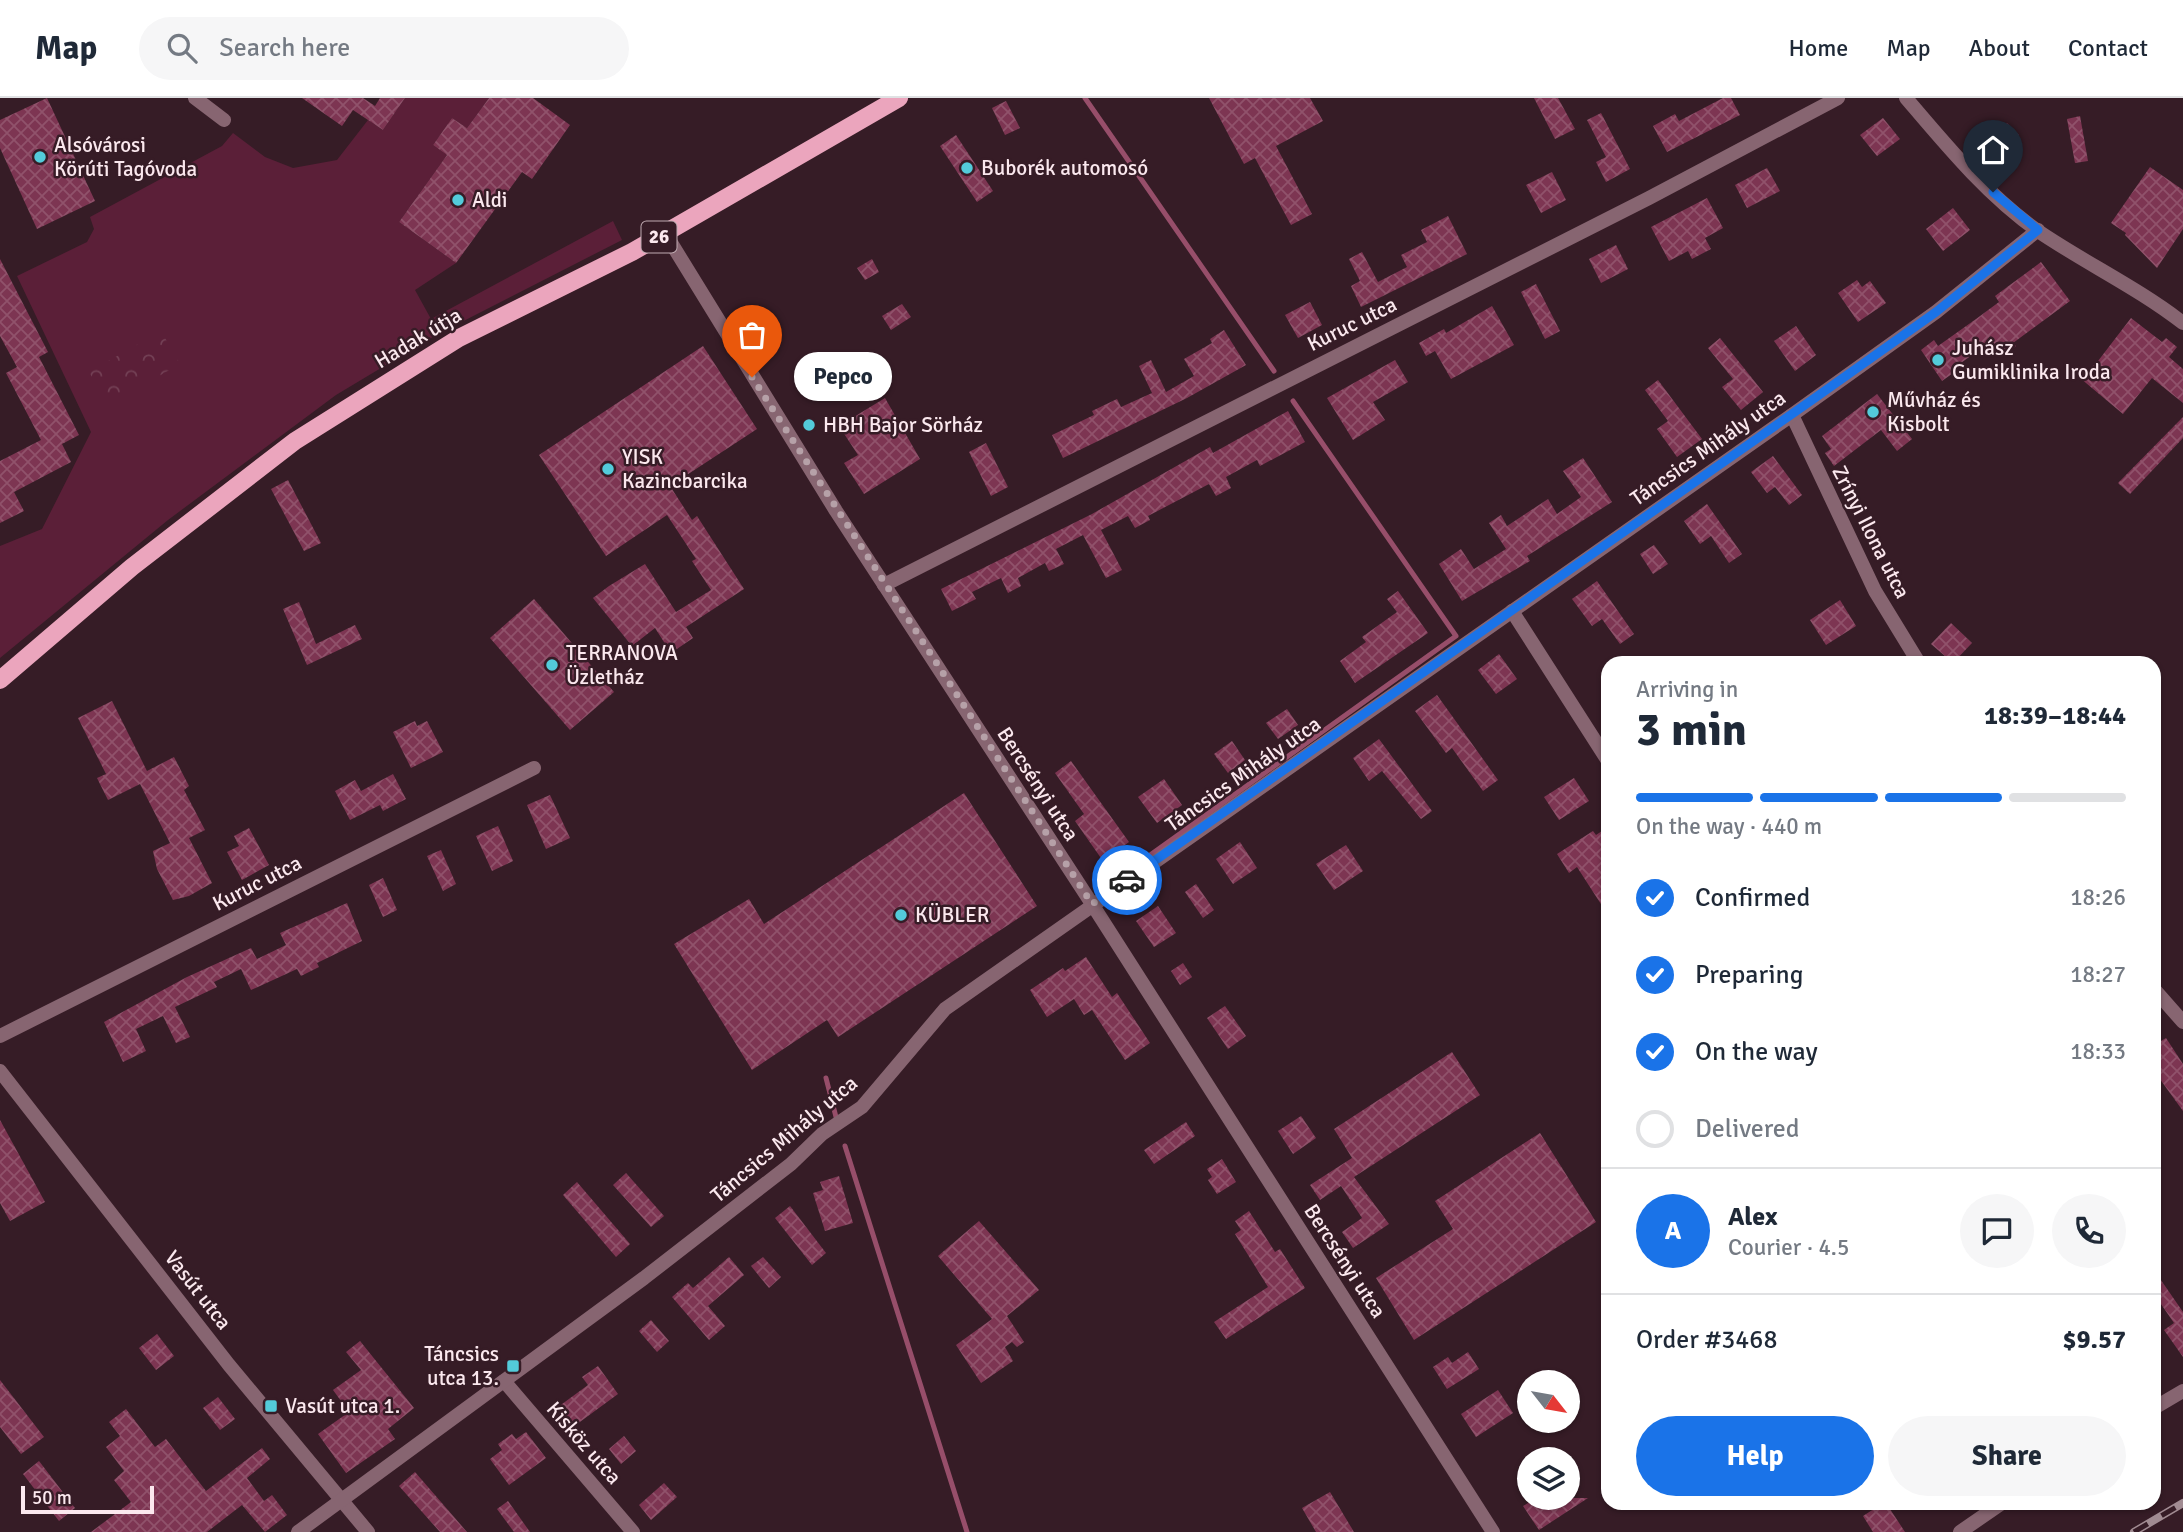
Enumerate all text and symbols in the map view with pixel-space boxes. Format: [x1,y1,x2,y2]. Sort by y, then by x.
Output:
search box [139,17,629,80]
text: Map [35,28,97,69]
icon: search [163,29,201,67]
text: Search here [219,32,350,64]
text: Home [1788,33,1848,63]
text: Map [1886,33,1931,63]
text: About [1969,33,2030,63]
text: Contact [2068,33,2148,63]
pin [1963,120,2023,192]
icon: home [1974,131,2012,169]
place label: Alsóvárosi Körúti Tagóvoda [54,132,197,182]
marker: Alsóvárosi Körúti Tagóvoda [32,149,48,165]
place label: Buborék automosó [981,155,1148,181]
marker: Buborék automosó [959,160,975,176]
place label: Aldi [472,187,507,213]
marker: Aldi [450,192,466,208]
road number: 26 [642,222,676,252]
street label: Kuruc utca [1303,291,1401,357]
street label: Hadak útja [370,302,466,374]
pin [722,305,782,377]
icon: bag [733,316,771,354]
place label: Juhász Gumiklinika Iroda [1952,335,2111,385]
callout: Pepco [794,352,892,402]
marker: Juhász Gumiklinika Iroda [1930,352,1946,368]
text: Pepco [813,362,873,391]
street label: Táncsics Mihály utca [1625,385,1791,511]
place label: Művház és Kisbolt [1887,387,1981,437]
marker: Művház és Kisbolt [1865,404,1881,420]
place label: HBH Bajor Sörház [823,412,983,438]
marker: HBH Bajor Sörház [801,417,817,433]
place label: YISK Kazincbarcika [622,444,748,494]
marker: YISK Kazincbarcika [600,461,616,477]
street label: Zrínyi Ilona utca [1826,461,1916,603]
place label: TERRANOVA Üzletház [566,640,678,690]
marker: TERRANOVA Üzletház [544,657,560,673]
text: Arriving in [1636,675,1738,704]
text: 18:39–18:44 [1984,700,2126,732]
text: 3 min [1636,702,1747,758]
street label: Táncsics Mihály utca [1160,711,1326,837]
street label: Bercsényi utca [991,722,1085,846]
text: On the way · 440 m [1636,812,1822,841]
courier [1092,845,1162,915]
street label: Kuruc utca [208,850,306,916]
icon: car [1108,861,1146,899]
icon: check [1636,879,1674,917]
text: Confirmed [1695,882,1810,914]
text: 18:26 [2070,883,2126,912]
place label: KÜBLER [915,902,989,928]
marker: KÜBLER [893,907,909,923]
icon: check [1636,956,1674,994]
text: Preparing [1695,959,1803,991]
text: 18:27 [2070,960,2126,989]
icon: check [1636,1033,1674,1071]
text: On the way [1695,1036,1818,1068]
text: 18:33 [2070,1037,2126,1066]
street label: Táncsics Mihály utca [705,1070,863,1208]
text: Delivered [1695,1113,1800,1145]
button: chat [1960,1194,2034,1268]
button: phone [2052,1194,2126,1268]
street label: Bercsényi utca [1298,1199,1392,1323]
text: Alex [1728,1201,1778,1233]
text: A [1665,1215,1681,1247]
text: Courier · 4.5 [1728,1233,1849,1262]
street label: Vasút utca [159,1245,237,1335]
text: Order #3468 [1636,1324,1777,1356]
text: $9.57 [2062,1324,2126,1356]
place label: Táncsics utca 13. [424,1341,499,1391]
marker: Táncsics utca 13. [505,1358,521,1374]
north arrow [1517,1370,1580,1433]
map controls [1517,1370,1580,1510]
place label: Vasút utca 1. [285,1393,400,1419]
street label: Kisköz utca [541,1396,627,1490]
marker: Vasút utca 1. [263,1398,279,1414]
button: Help [1636,1416,1874,1496]
button: Share [1888,1416,2126,1496]
button: layers [1517,1447,1580,1510]
scale bar [21,1483,154,1515]
text: 50 m [32,1486,72,1510]

